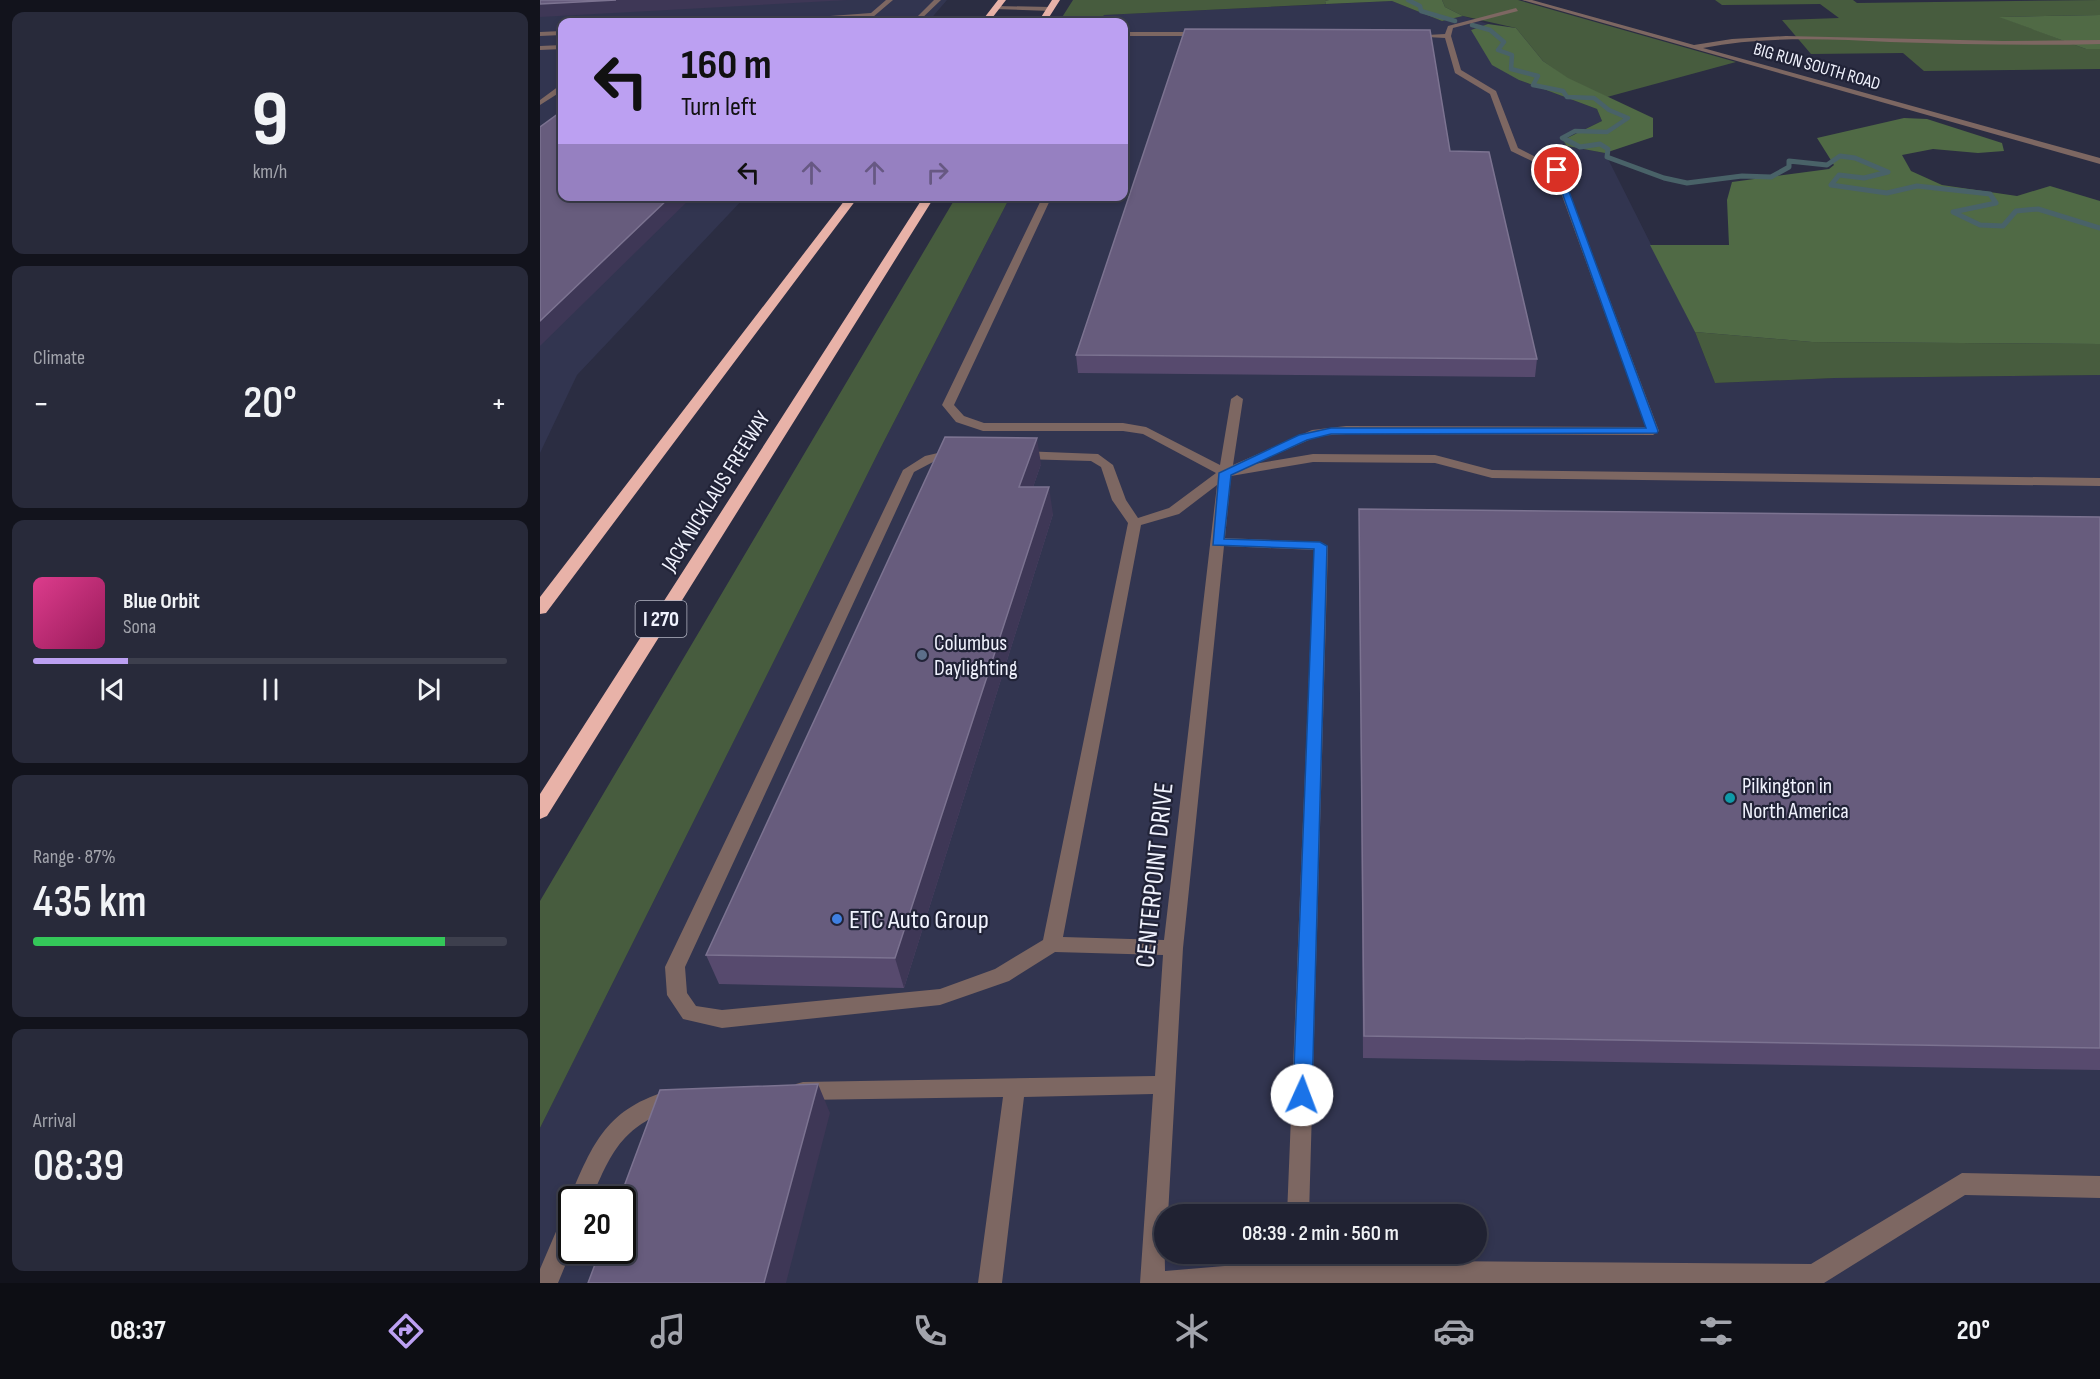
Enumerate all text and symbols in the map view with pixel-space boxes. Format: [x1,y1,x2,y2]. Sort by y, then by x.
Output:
street label: BIG RUN SOUTH ROAD [1751,38,1883,95]
text: 160 m [681,40,772,91]
icon: left [582,42,660,120]
text: 9 [252,74,288,167]
text: Turn left [681,91,757,123]
pin [1531,144,1582,195]
icon: arrive [1540,153,1573,186]
icon: left [732,156,765,189]
icon: ahead [795,156,828,189]
icon: ahead [858,156,891,189]
icon: right [921,156,954,189]
text: km/h [253,160,287,184]
text: Climate [33,346,85,370]
text: 20° [243,376,297,431]
text: − [33,384,49,424]
text: + [491,384,507,424]
street label: JACK NICKLAUS FREEWAY [656,407,776,578]
text: Blue Orbit [123,588,200,615]
road number: I 270 [636,601,686,637]
text: Sona [123,615,156,639]
place label: Columbus Daylighting [934,630,1018,682]
marker: Columbus Daylighting [915,648,929,662]
icon: previous [96,673,129,706]
icon: pause [254,673,287,706]
icon: next [412,673,445,706]
place label: Pilkington in North America [1742,773,1849,825]
street label: CENTERPOINT DRIVE [1129,781,1181,969]
marker: Pilkington in North America [1723,791,1737,805]
text: Range · 87% [33,845,116,869]
text: 435 km [33,875,147,930]
place label: ETC Auto Group [849,904,989,936]
marker: ETC Auto Group [830,912,844,926]
position arrow [1270,1063,1334,1127]
text: Arrival [33,1109,76,1133]
text: 08:39 [33,1139,124,1194]
speed limit sign: 20 [558,1186,636,1264]
text: 08:39 · 2 min · 560 m [1242,1220,1399,1247]
icon: directions [385,1310,427,1352]
icon: music [647,1310,689,1352]
icon: phone [909,1310,951,1352]
icon: climate [1171,1310,1213,1352]
icon: car [1433,1310,1475,1352]
icon: filters [1695,1310,1737,1352]
text: 08:37 [110,1315,165,1347]
text: 20° [1957,1315,1990,1347]

